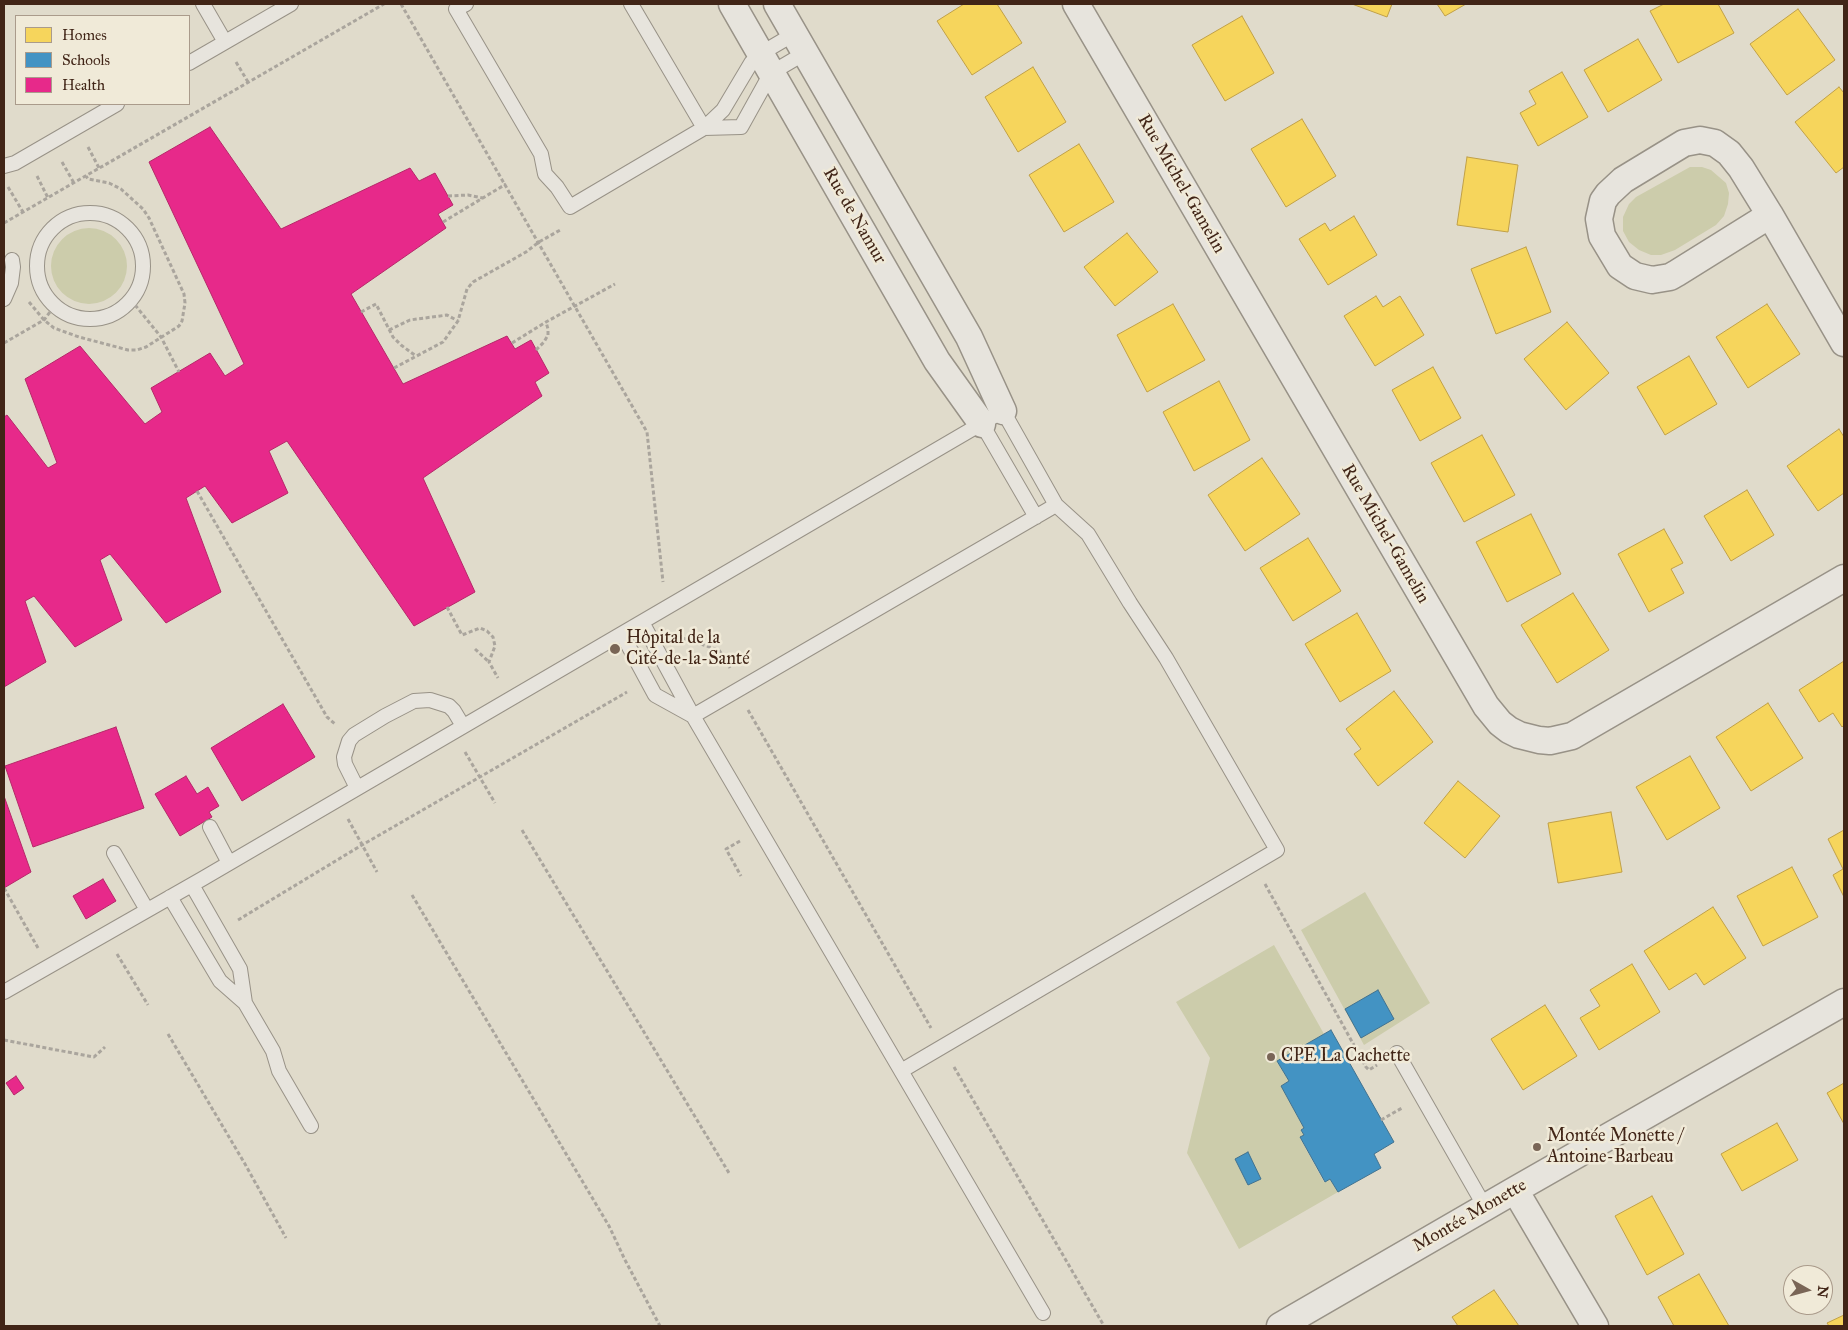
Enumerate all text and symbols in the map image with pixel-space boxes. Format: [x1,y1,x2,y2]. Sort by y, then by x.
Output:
legend [15,15,190,105]
text: Homes [62,26,107,44]
text: Schools [62,51,110,69]
text: Health [62,76,105,94]
street label: Rue Michel-Gamelin [1132,111,1230,257]
street label: Rue de Namur [818,164,890,268]
street label: Rue Michel-Gamelin [1336,461,1434,607]
place label: Hôpital de la Cité-de-la-Santé [626,628,750,670]
marker: Hôpital de la Cité-de-la-Santé [608,642,622,656]
place label: CPE La Cachette [1281,1046,1410,1068]
marker: CPE La Cachette [1265,1051,1277,1063]
place label: Montée Monette / Antoine-Barbeau [1547,1126,1683,1168]
marker: Montée Monette / Antoine-Barbeau [1531,1141,1543,1153]
street label: Montée Monette [1409,1175,1531,1257]
north arrow [1783,1265,1833,1315]
text: N [1813,1285,1832,1299]

